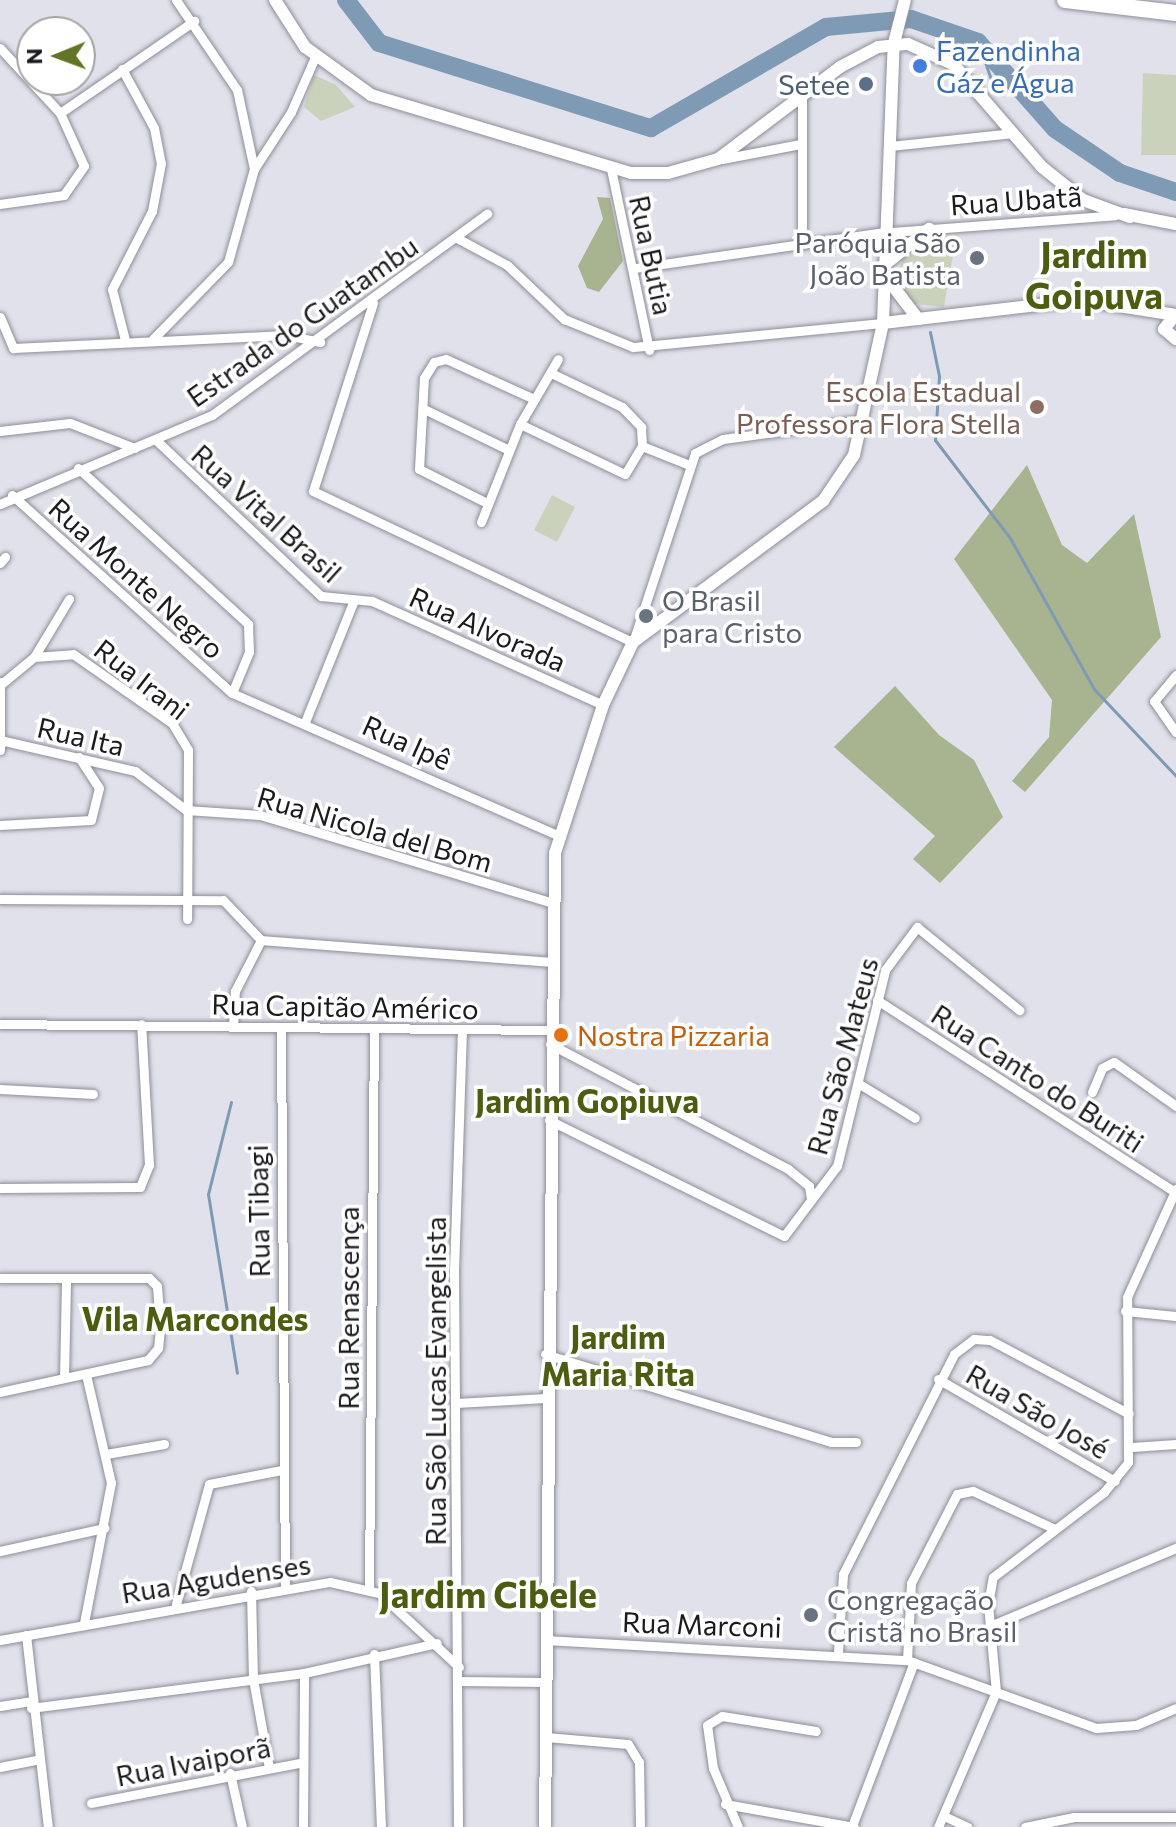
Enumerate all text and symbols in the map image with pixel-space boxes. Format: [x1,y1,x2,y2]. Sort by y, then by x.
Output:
north arrow [16,16,96,96]
place label: Fazendinha Gáz e Água [936,33,1081,99]
text: N [20,48,47,65]
marker: Fazendinha Gáz e Água [911,57,929,75]
place label: Setee [778,67,850,101]
marker: Setee [857,75,875,93]
street label: Rua Ubatã [949,179,1083,221]
street label: Rua Butia [623,192,681,318]
place label: Paróquia São João Batista [794,225,961,291]
street label: Estrada do Guatambu [180,229,424,413]
district label: Jardim Goipuva [1025,231,1163,316]
marker: Paróquia São João Batista [968,249,986,267]
place label: Escola Estadual Professora Flora Stella [736,374,1021,440]
marker: Escola Estadual Professora Flora Stella [1028,398,1046,416]
street label: Rua Vital Brasil [185,437,349,589]
street label: Rua Monte Negro [43,491,231,665]
street label: Rua Alvorada [405,580,571,678]
place label: O Brasil para Cristo [662,583,802,649]
marker: O Brasil para Cristo [637,607,655,625]
street label: Rua Irani [88,632,196,726]
street label: Rua Ipê [358,708,456,776]
street label: Rua Ita [34,710,128,762]
street label: Rua Nicola del Bom [254,779,496,879]
street label: Rua São Mateus [800,954,884,1158]
street label: Rua Capitão Américo [211,987,479,1025]
street label: Rua Canto do Buriti [925,997,1151,1159]
place label: Nostra Pizzaria [577,1018,770,1052]
marker: Nostra Pizzaria [552,1026,570,1044]
district label: Jardim Gopiuva [475,1081,699,1119]
street label: Rua Tibagi [240,1144,276,1278]
street label: Rua Renascença [331,1206,365,1410]
street label: Rua São Lucas Evangelista [418,1216,452,1546]
district label: Vila Marcondes [81,1299,309,1337]
district label: Jardim Maria Rita [541,1318,695,1393]
street label: Rua São José [961,1357,1115,1465]
street label: Rua Agudenses [119,1546,313,1610]
district label: Jardim Cibele [379,1572,597,1616]
place label: Congregação Cristã no Brasil [827,1582,1017,1648]
street label: Rua Marconi [621,1604,783,1644]
marker: Congregação Cristã no Brasil [802,1606,820,1624]
street label: Rua Ivaiporã [113,1730,273,1792]

